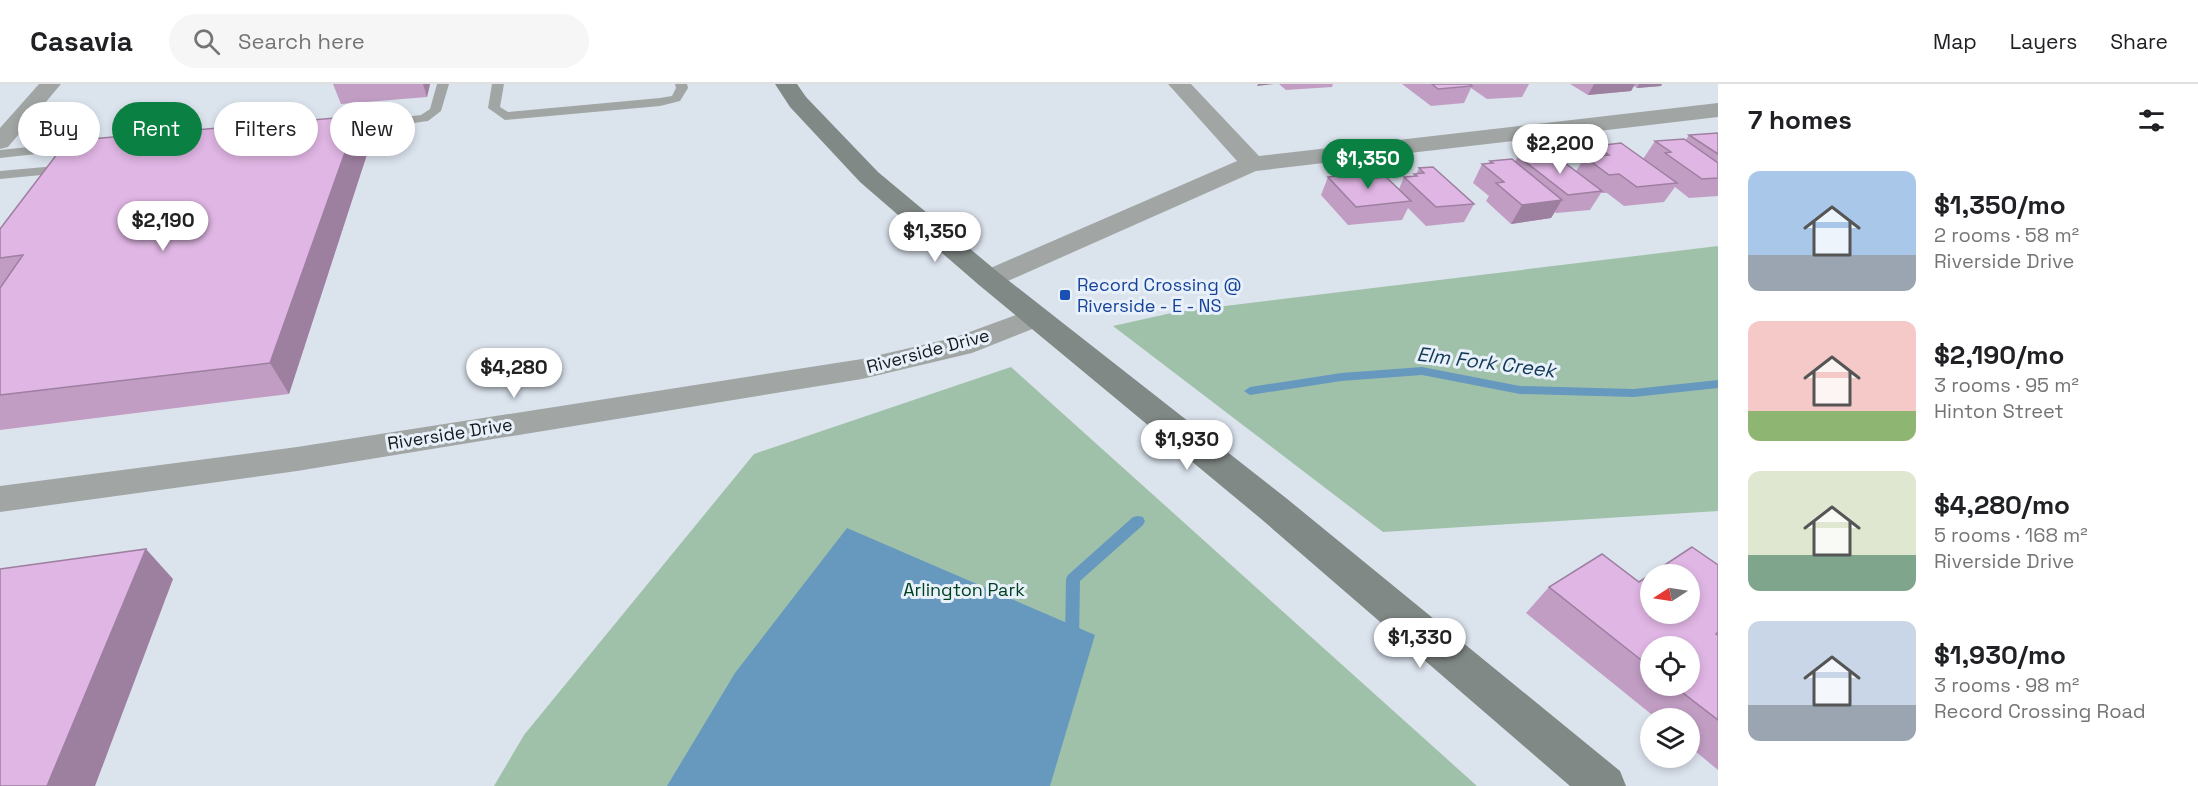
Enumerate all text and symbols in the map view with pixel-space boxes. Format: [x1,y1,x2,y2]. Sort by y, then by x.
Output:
search box [169,14,589,68]
text: Casavia [30,23,133,59]
icon: search [190,25,223,58]
text: Search here [238,27,365,55]
text: Map [1933,28,1977,55]
text: Layers [2010,28,2077,55]
text: Share [2110,28,2168,55]
chip: Buy [18,102,100,156]
chip: Rent [112,102,202,156]
chip: Filters [214,102,318,156]
chip: New [330,102,415,156]
text: 7 homes [1748,103,1852,137]
icon: filters [2135,104,2168,137]
pin: $2,200 [1511,124,1609,175]
text: $2,200 [1526,130,1594,156]
pin: $1,350 [1319,139,1417,190]
text: $1,350 [1336,145,1400,171]
text: $1,350/mo [1934,188,2066,222]
icon: home [1796,195,1868,267]
pin: $2,190 [114,201,212,252]
text: $2,190 [131,207,195,233]
pin: $1,350 [886,212,984,263]
text: $1,350 [903,218,967,244]
text: 2 rooms · 58 m² [1934,222,2079,248]
text: Riverside Drive [1934,248,2074,274]
place label: Record Crossing @ Riverside - E - NS [1077,273,1242,317]
marker: Record Crossing @ Riverside - E - NS [1058,288,1072,302]
street label: Riverside Drive [864,323,992,378]
text: $2,190/mo [1934,338,2064,372]
water label: Elm Fork Creek [1415,341,1559,384]
icon: home [1796,345,1868,417]
pin: $4,280 [465,348,563,399]
text: $4,280 [480,354,548,380]
text: 3 rooms · 95 m² [1934,372,2079,398]
text: Hinton Street [1934,398,2064,424]
street label: Riverside Drive [386,412,514,455]
pin: $1,930 [1138,420,1236,471]
text: $1,930 [1155,426,1219,452]
text: $4,280/mo [1934,488,2070,522]
icon: home [1796,495,1868,567]
text: 5 rooms · 168 m² [1934,522,2088,548]
text: Riverside Drive [1934,548,2074,574]
north arrow [1640,564,1700,624]
map controls [1640,564,1700,768]
park label: Arlington Park [903,578,1025,601]
pin: $1,330 [1371,618,1469,669]
text: $1,330 [1388,624,1452,650]
button: locate [1640,636,1700,696]
text: $1,930/mo [1934,638,2066,672]
icon: home [1796,645,1868,717]
text: 3 rooms · 98 m² [1934,672,2079,698]
text: Record Crossing Road [1934,698,2146,724]
button: layers [1640,708,1700,768]

